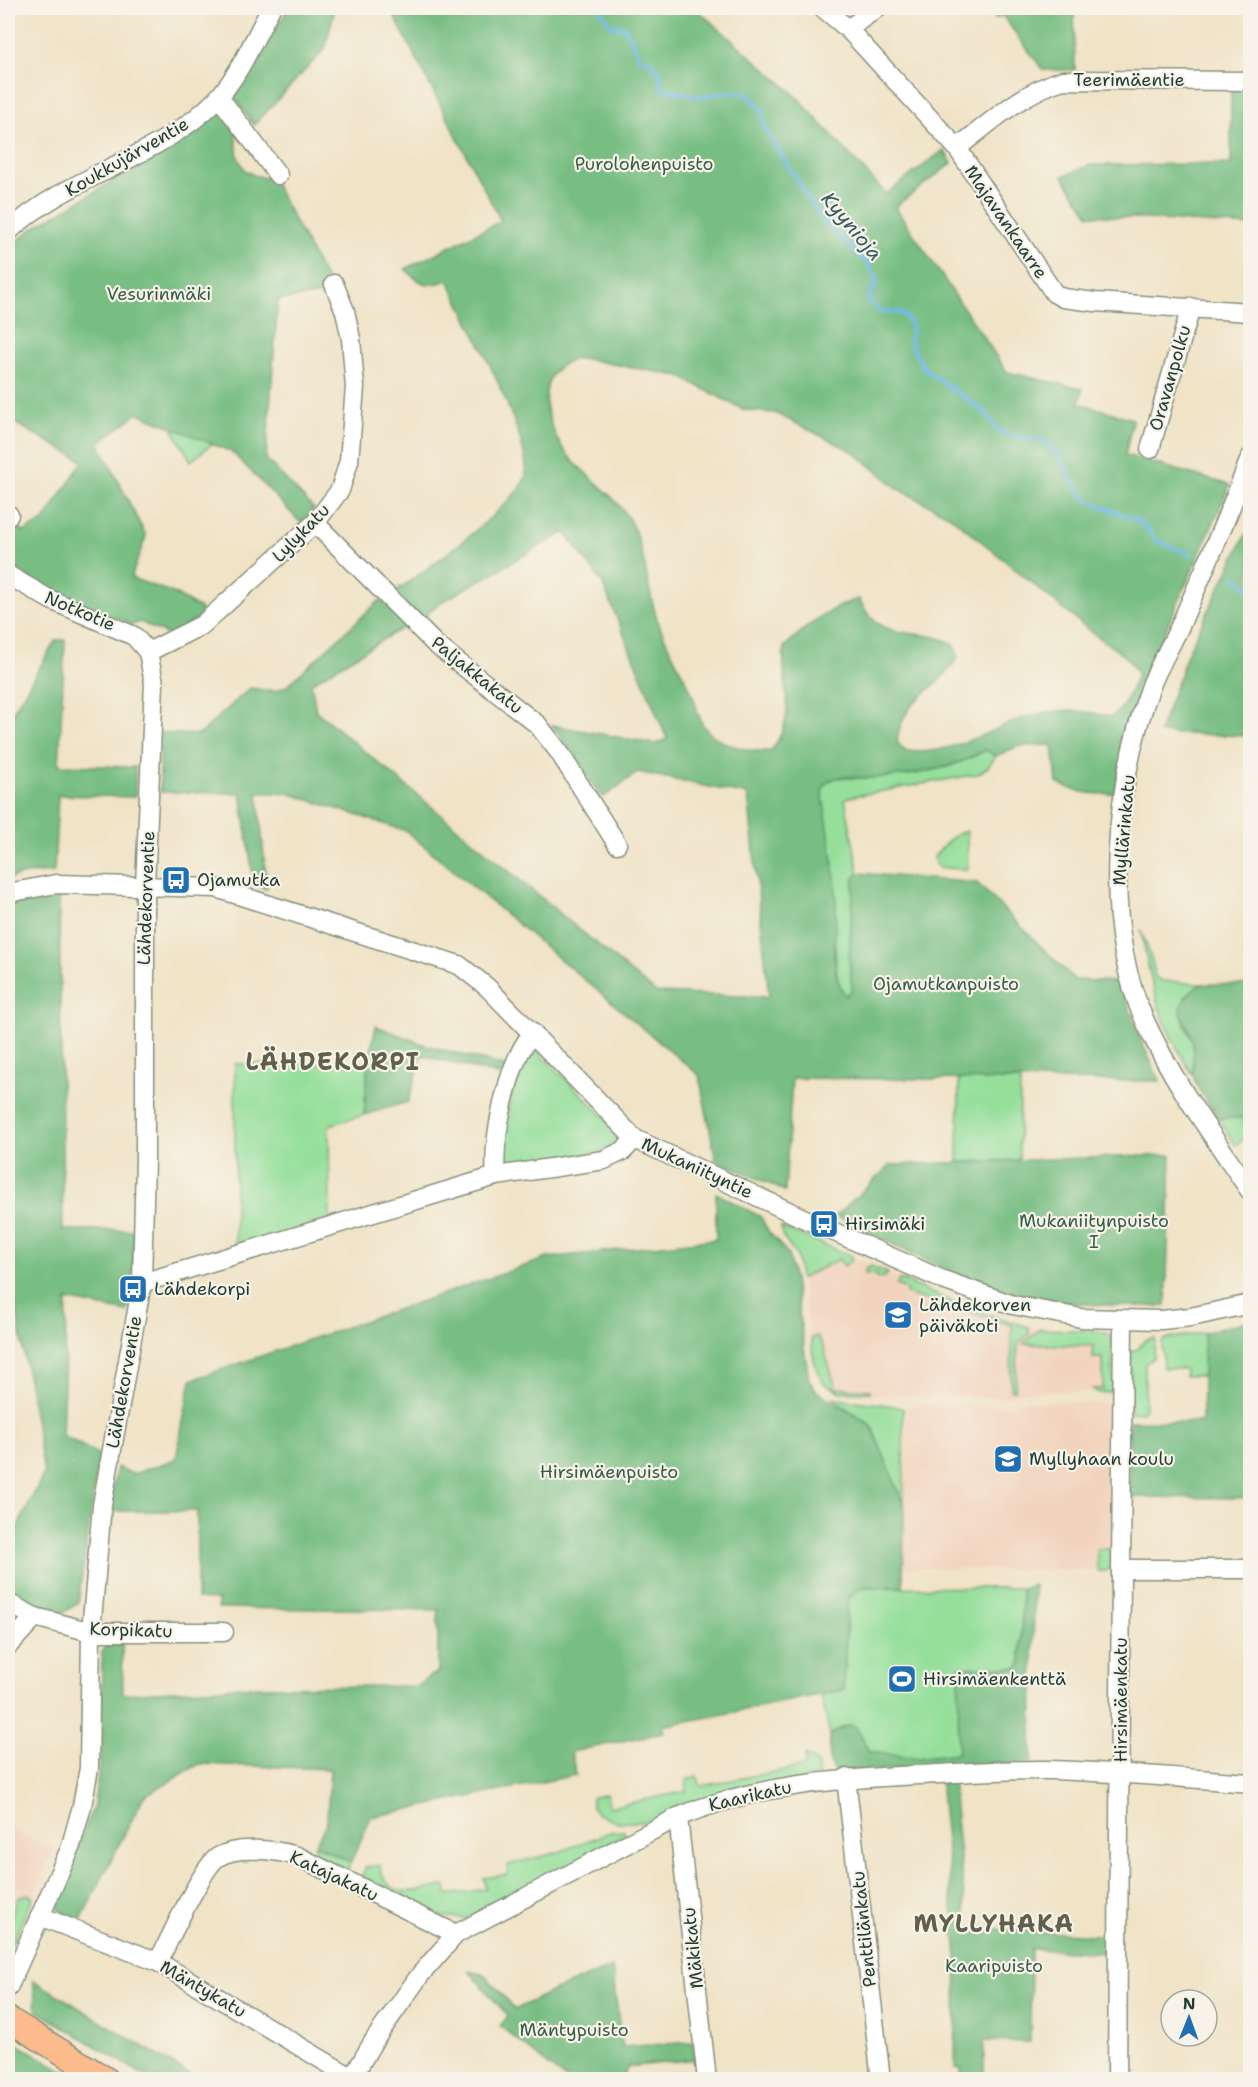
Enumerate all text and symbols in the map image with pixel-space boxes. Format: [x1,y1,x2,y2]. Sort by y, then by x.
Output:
street label: Teerimäentie [1073,68,1185,92]
street label: Koukkujärventie [61,112,193,202]
park label: Purolohenpuisto [575,152,713,176]
street label: Majavankaarre [959,160,1053,284]
water label: Kyynioja [816,186,888,266]
park label: Vesurinmäki [107,282,211,306]
street label: Oravanpolku [1143,322,1197,434]
street label: Lylykatu [267,498,335,568]
street label: Notkotie [41,585,119,637]
street label: Paljakkakatu [426,631,528,719]
street label: Myllärinkatu [1107,773,1141,887]
street label: Lähdekorventie [132,830,160,966]
bus stop icon: Ojamutka [160,864,192,896]
place label: Ojamutka [197,868,280,892]
park label: Ojamutkanpuisto [873,972,1019,996]
district label: LÄHDEKORPI [246,1046,420,1078]
street label: Mukaniityntie [637,1132,757,1204]
bus stop icon: Hirsimäki [808,1208,840,1240]
park label: Mukaniitynpuisto I [1019,1209,1169,1254]
place label: Hirsimäki [845,1212,925,1236]
bus stop icon: Lähdekorpi [117,1273,149,1305]
place label: Lähdekorpi [154,1277,250,1301]
place label: Lähdekorven päiväkoti [919,1293,1031,1338]
school or university icon: Lähdekorven päiväkoti [882,1299,914,1331]
street label: Lähdekorventie [101,1314,147,1450]
school or university icon: Myllyhaan koulu [992,1443,1024,1475]
place label: Myllyhaan koulu [1029,1447,1174,1471]
park label: Hirsimäenpuisto [540,1460,678,1484]
street label: Korpikatu [89,1617,173,1643]
street label: Hirsimäenkatu [1109,1637,1133,1763]
sports icon: Hirsimäenkenttä [886,1663,918,1695]
place label: Hirsimäenkenttä [923,1667,1066,1691]
street label: Kaarikatu [706,1775,794,1817]
street label: Katajakatu [286,1845,382,1907]
street label: Penttilänkatu [846,1870,882,1988]
street label: Mäkikatu [677,1906,709,1990]
district label: MYLLYHAKA [914,1908,1074,1940]
park label: Kaaripuisto [945,1954,1043,1978]
street label: Mäntykatu [156,1955,250,2023]
north arrow [1159,1988,1219,2048]
text: N [1183,1993,1196,2014]
park label: Mäntypuisto [519,2018,629,2042]

